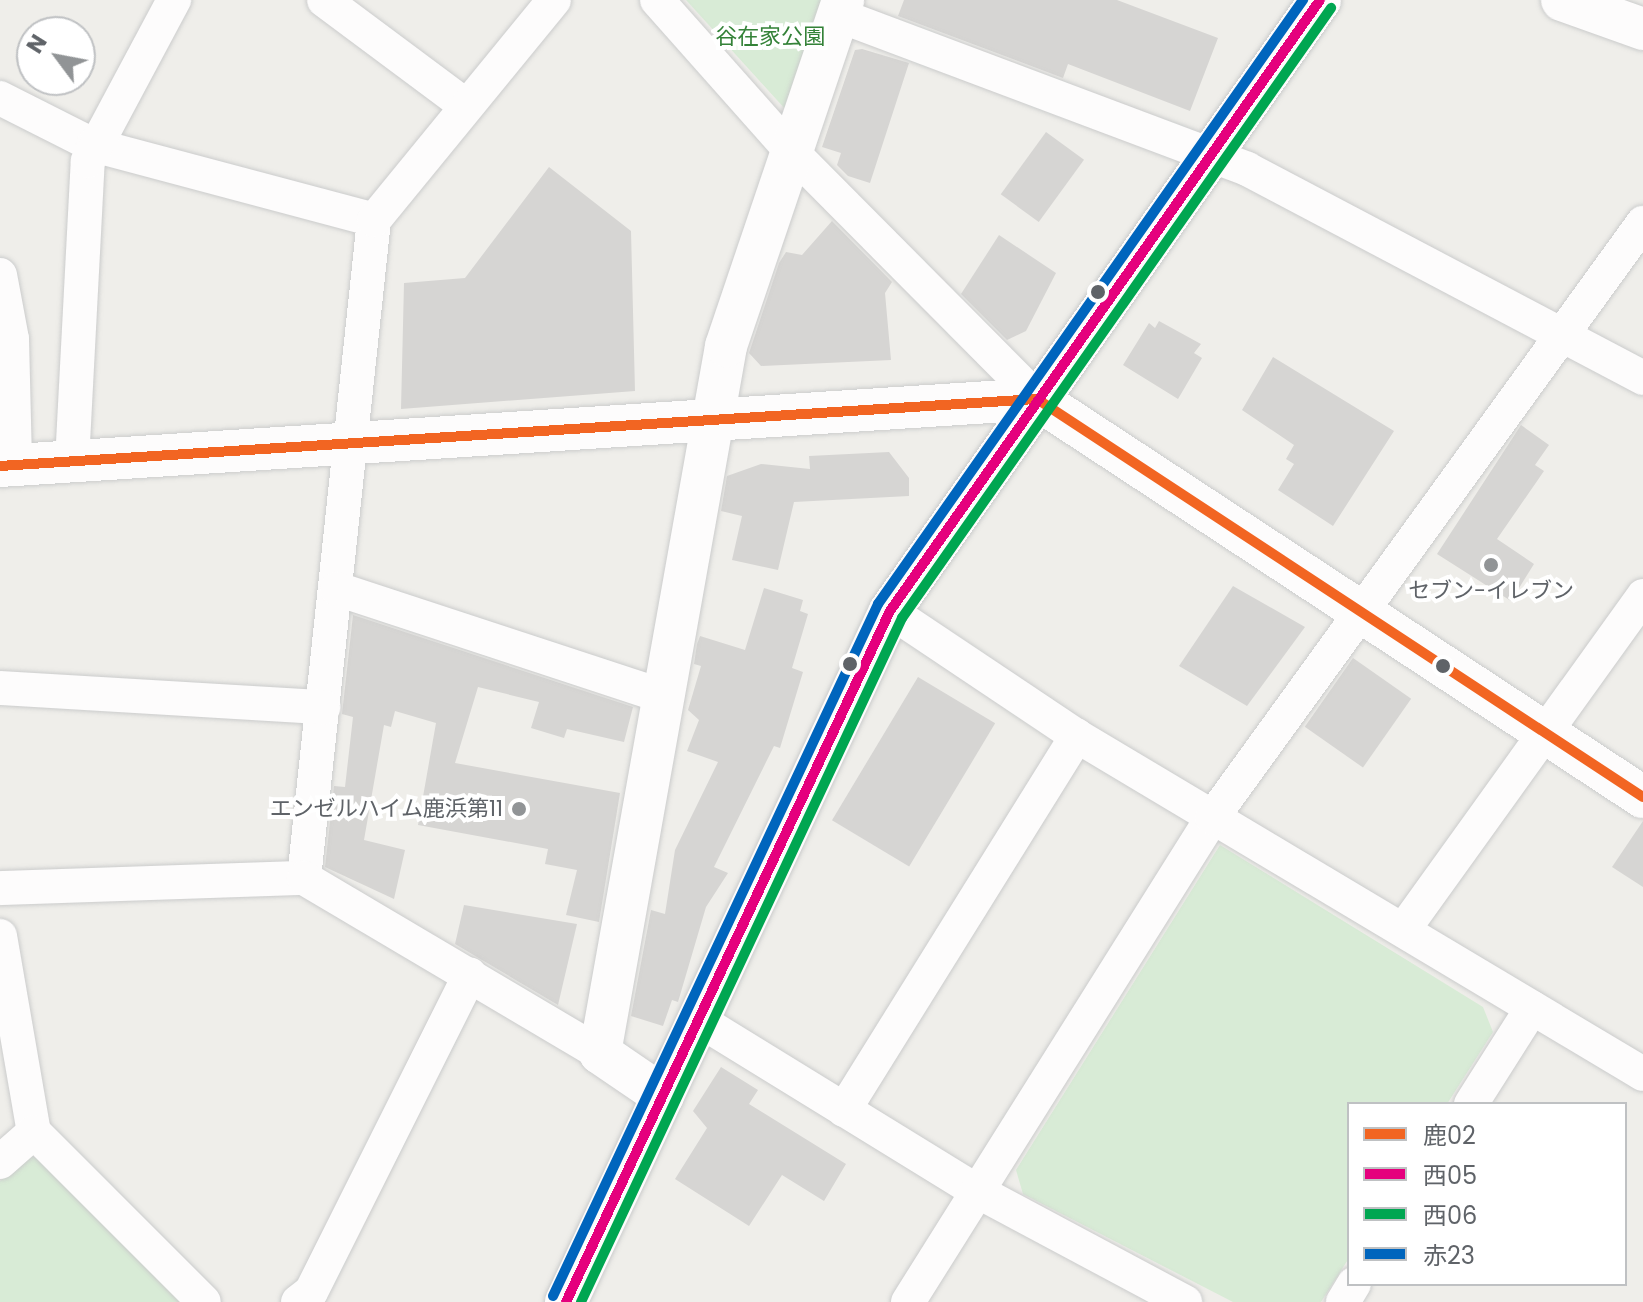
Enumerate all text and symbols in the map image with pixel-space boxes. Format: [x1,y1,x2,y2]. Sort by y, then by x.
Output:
north arrow [16,16,96,96]
park label: 谷在家公園 [715,24,825,50]
text: N [19,29,54,59]
unlabelled marker [1090,284,1106,300]
marker: セブン-イレブン [1482,556,1500,574]
place label: セブン-イレブン [1408,578,1574,604]
unlabelled marker [842,656,858,672]
unlabelled marker [1435,658,1451,674]
place label: エンゼルハイム鹿浜第11 [269,796,503,822]
marker: エンゼルハイム鹿浜第11 [510,800,528,818]
legend [1347,1102,1627,1286]
text: 鹿02 [1423,1119,1476,1152]
text: 西05 [1423,1159,1477,1192]
text: 西06 [1423,1199,1477,1232]
text: 赤23 [1423,1239,1475,1272]

